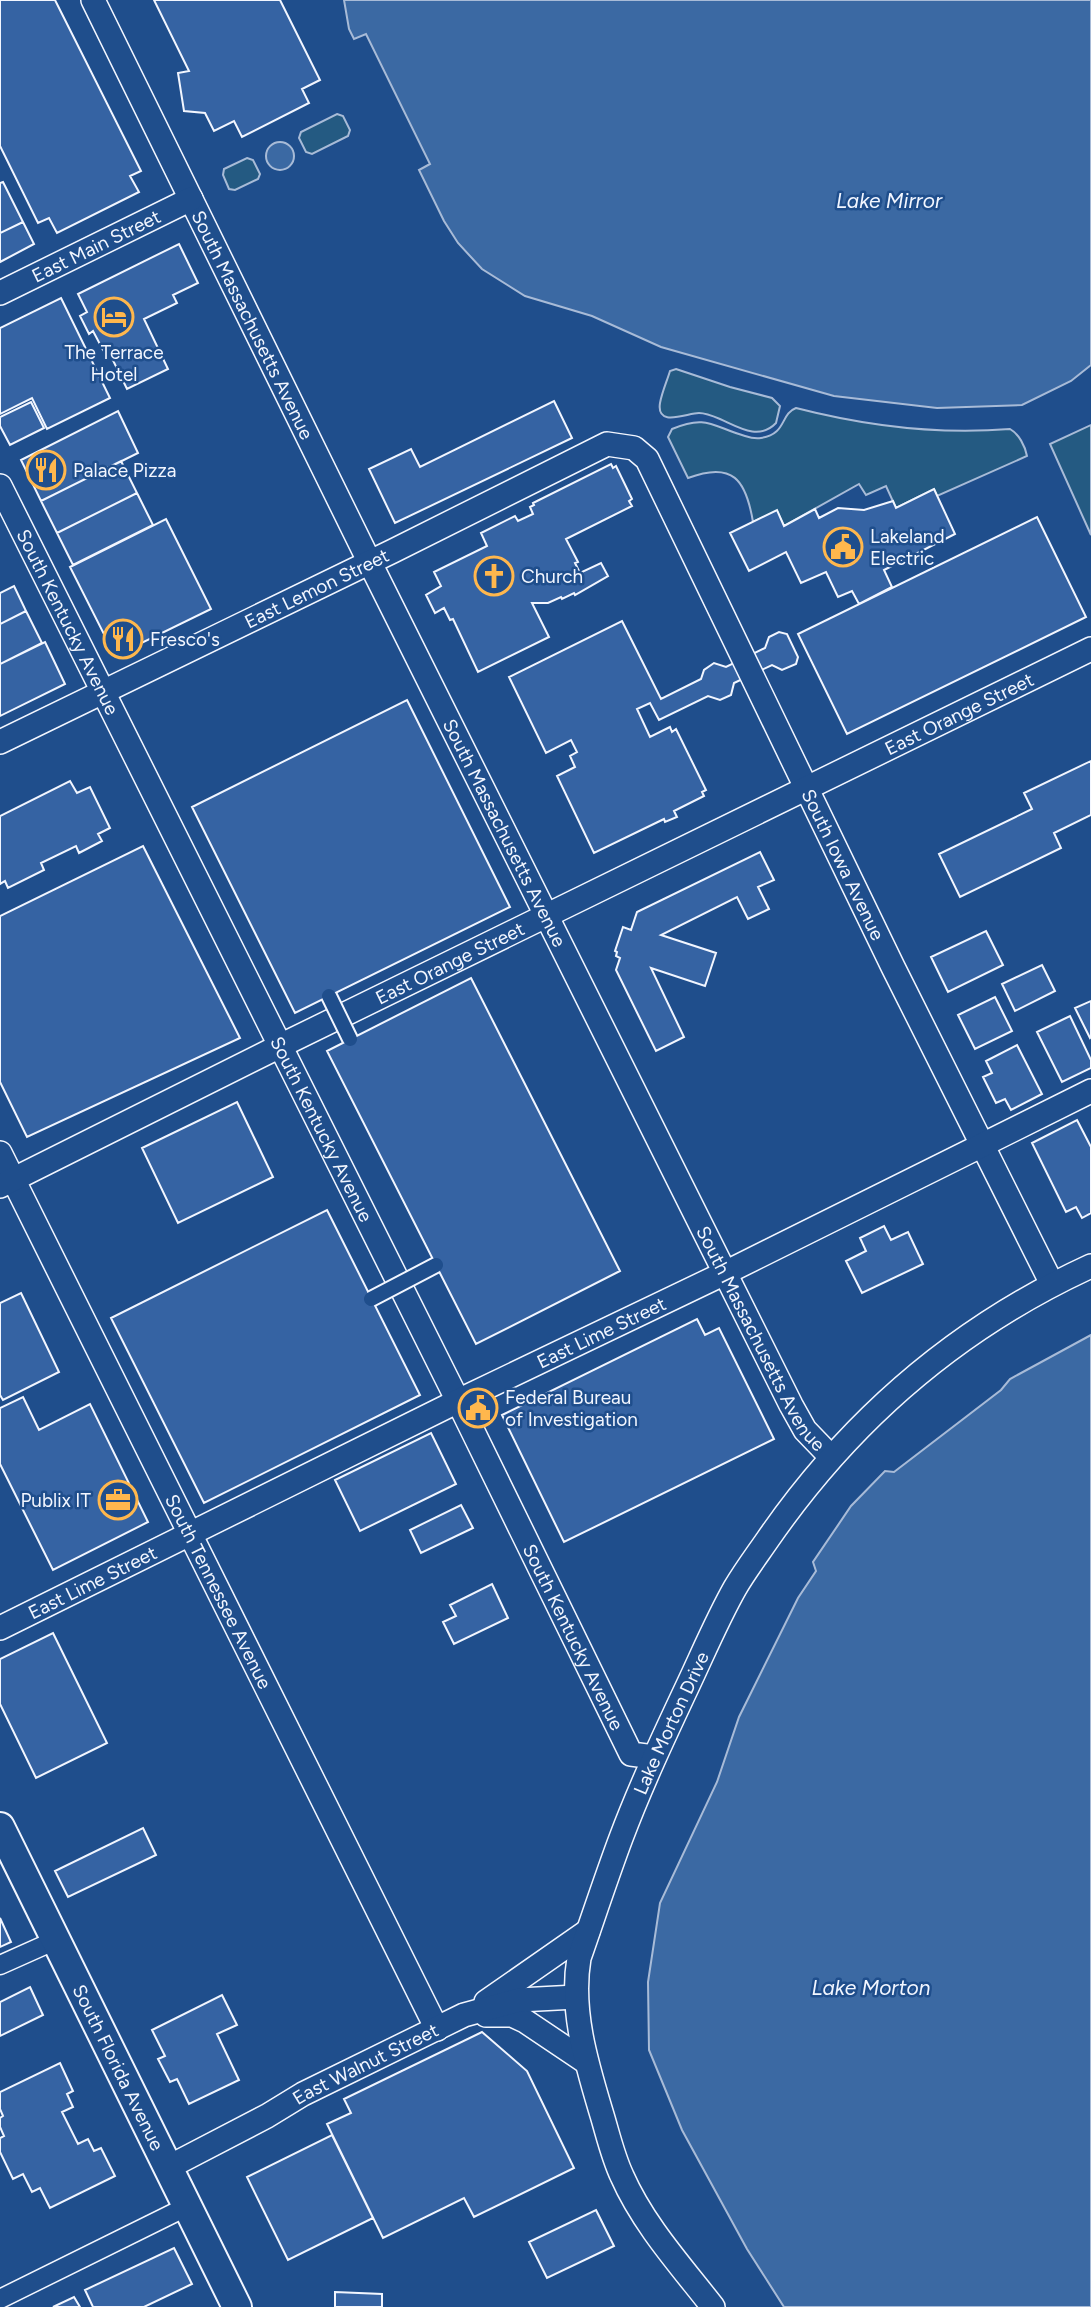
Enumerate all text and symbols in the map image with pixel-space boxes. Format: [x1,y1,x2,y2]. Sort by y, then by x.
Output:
water label: Lake Mirror [836,188,943,213]
street label: East Main Street [28,204,164,287]
street label: South Massachusetts Avenue [187,207,319,443]
hotel icon: The Terrace Hotel [93,296,135,338]
place label: The Terrace Hotel [64,341,164,386]
restaurant icon: Palace Pizza [25,449,67,491]
place label: Palace Pizza [73,459,176,482]
street label: South Kentucky Avenue [12,525,124,719]
place label: Lakeland Electric [870,525,945,570]
public building icon: Lakeland Electric [822,526,864,568]
street label: East Lemon Street [241,543,393,633]
church icon: Church [473,555,515,597]
place label: Church [521,565,583,588]
restaurant icon: Fresco's [102,618,144,660]
place label: Fresco's [150,628,220,651]
street label: East Orange Street [881,668,1037,760]
street label: South Massachusetts Avenue [438,715,571,951]
street label: South Iowa Avenue [797,785,890,944]
street label: East Orange Street [372,917,528,1009]
street label: South Kentucky Avenue [266,1032,378,1226]
street label: South Massachusetts Avenue [692,1222,830,1456]
street label: East Lime Street [533,1292,670,1373]
place label: Federal Bureau of Investigation [505,1386,638,1431]
public building icon: Federal Bureau of Investigation [457,1387,499,1429]
office icon: Publix IT [97,1479,139,1521]
place label: Publix IT [20,1489,92,1512]
street label: South Tennessee Avenue [161,1490,277,1693]
street label: South Kentucky Avenue [518,1540,629,1734]
street label: East Lime Street [24,1541,160,1624]
street label: Lake Morton Drive [628,1648,713,1798]
water label: Lake Morton [812,1975,931,2000]
street label: South Florida Avenue [68,1981,169,2154]
street label: East Walnut Street [288,2018,442,2109]

